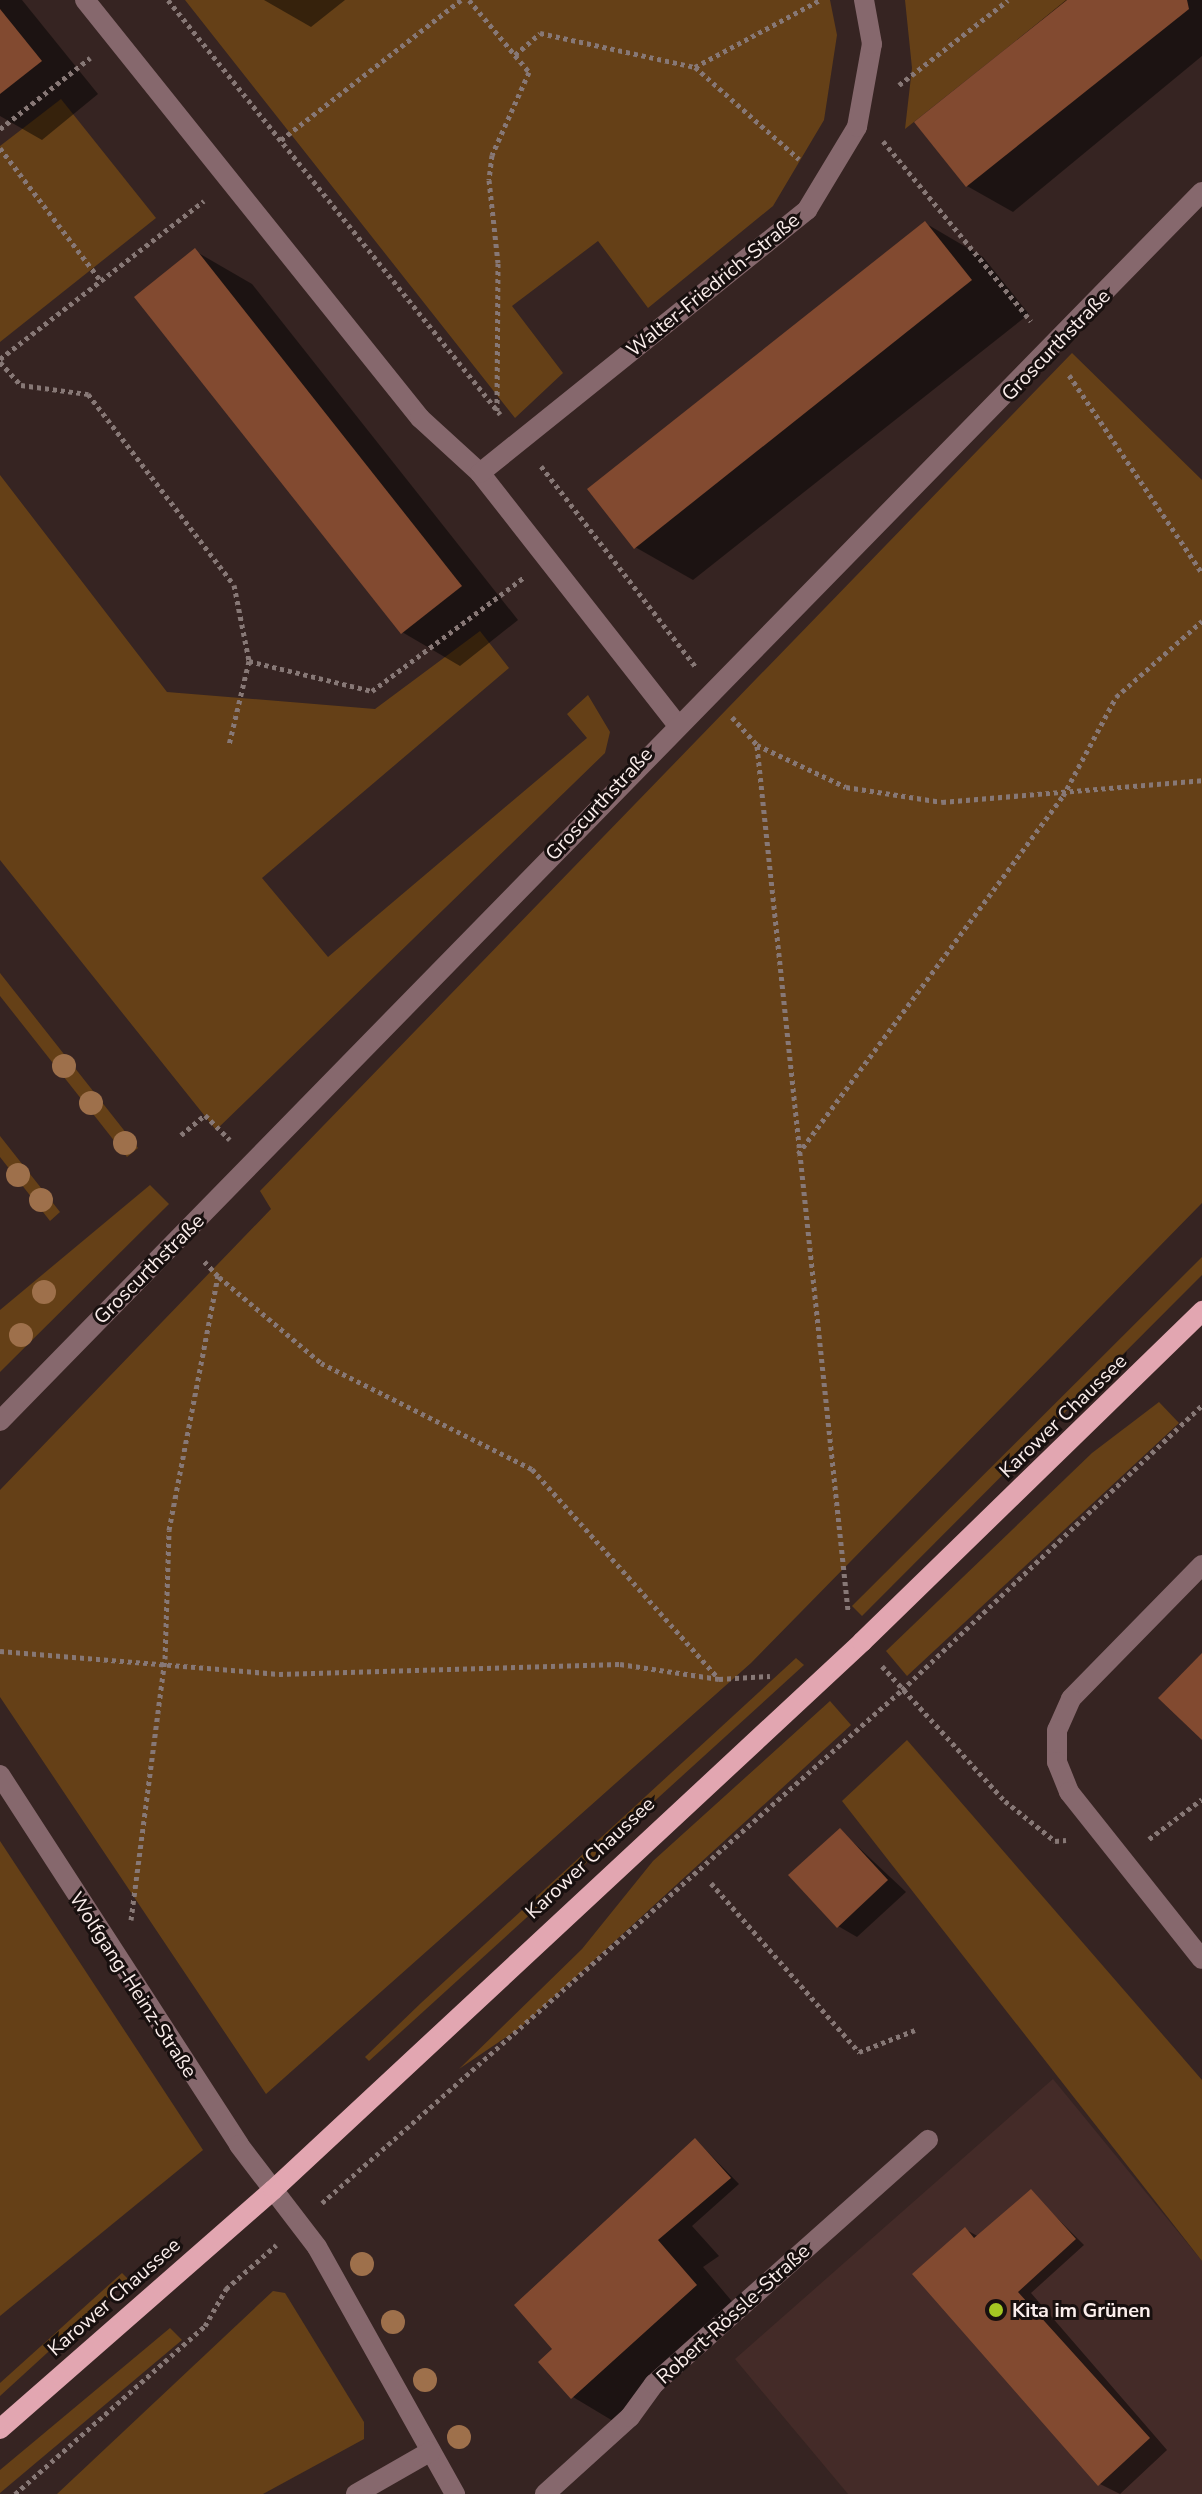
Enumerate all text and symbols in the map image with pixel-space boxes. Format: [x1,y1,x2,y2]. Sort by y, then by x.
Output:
street label: Walter-Friedrich-Straße [622,208,804,362]
street label: Groscurthstraße [997,284,1115,406]
street label: Groscurthstraße [540,742,658,866]
street label: Groscurthstraße [89,1209,209,1329]
street label: Karower Chaussee [994,1349,1132,1483]
street label: Karower Chaussee [520,1792,660,1924]
street label: Wolfgang-Heinz-Straße [64,1888,202,2082]
street label: Karower Chaussee [43,2233,185,2361]
street label: Robert-Rössle-Straße [652,2239,814,2389]
place label: Kita im Grünen [1012,2298,1151,2322]
marker: Kita im Grünen [987,2301,1005,2319]

